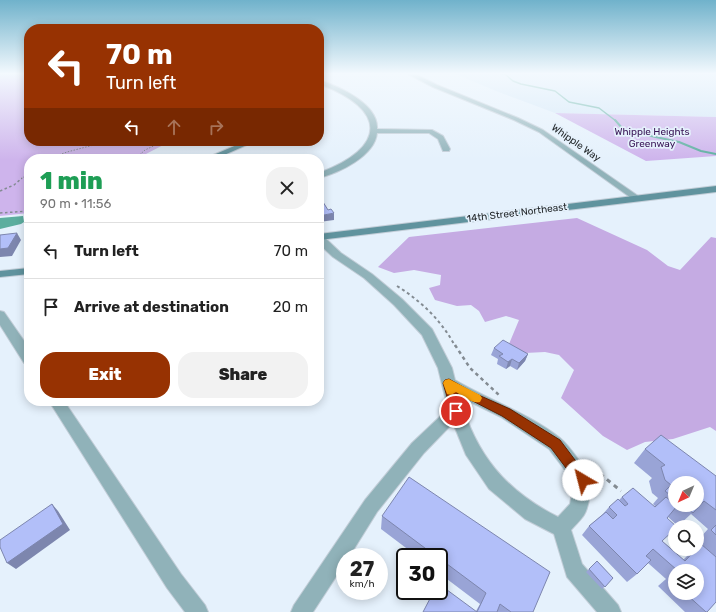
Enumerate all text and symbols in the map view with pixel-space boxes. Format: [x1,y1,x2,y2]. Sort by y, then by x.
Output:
text: 70 m [106,38,173,71]
icon: left [40,40,92,92]
text: Turn left [106,72,176,94]
icon: left [121,116,143,138]
icon: ahead [163,116,185,138]
icon: right [205,116,227,138]
street label: Whipple Way [549,122,603,165]
park label: Whipple Heights Greenway [614,126,690,150]
text: 1 min [40,167,103,195]
button: close [266,167,308,209]
text: 90 m · 11:56 [40,196,111,211]
street label: 14th Street Northeast [466,201,568,225]
icon: left [40,240,62,262]
text: Turn left [74,242,139,260]
text: 70 m [274,242,308,260]
icon: arrive [40,296,62,318]
text: Arrive at destination [74,298,229,316]
text: 20 m [273,298,308,316]
button: Exit [40,352,170,398]
button: Share [178,352,308,398]
pin [439,394,473,428]
icon: arrive [445,400,467,422]
position arrow [562,459,604,501]
north arrow [668,476,704,512]
map controls [668,476,704,600]
button: search [668,520,704,556]
speed limit sign: 30 [396,548,448,600]
text: 27 [350,557,374,581]
button: layers [668,564,704,600]
text: km/h [350,578,374,590]

